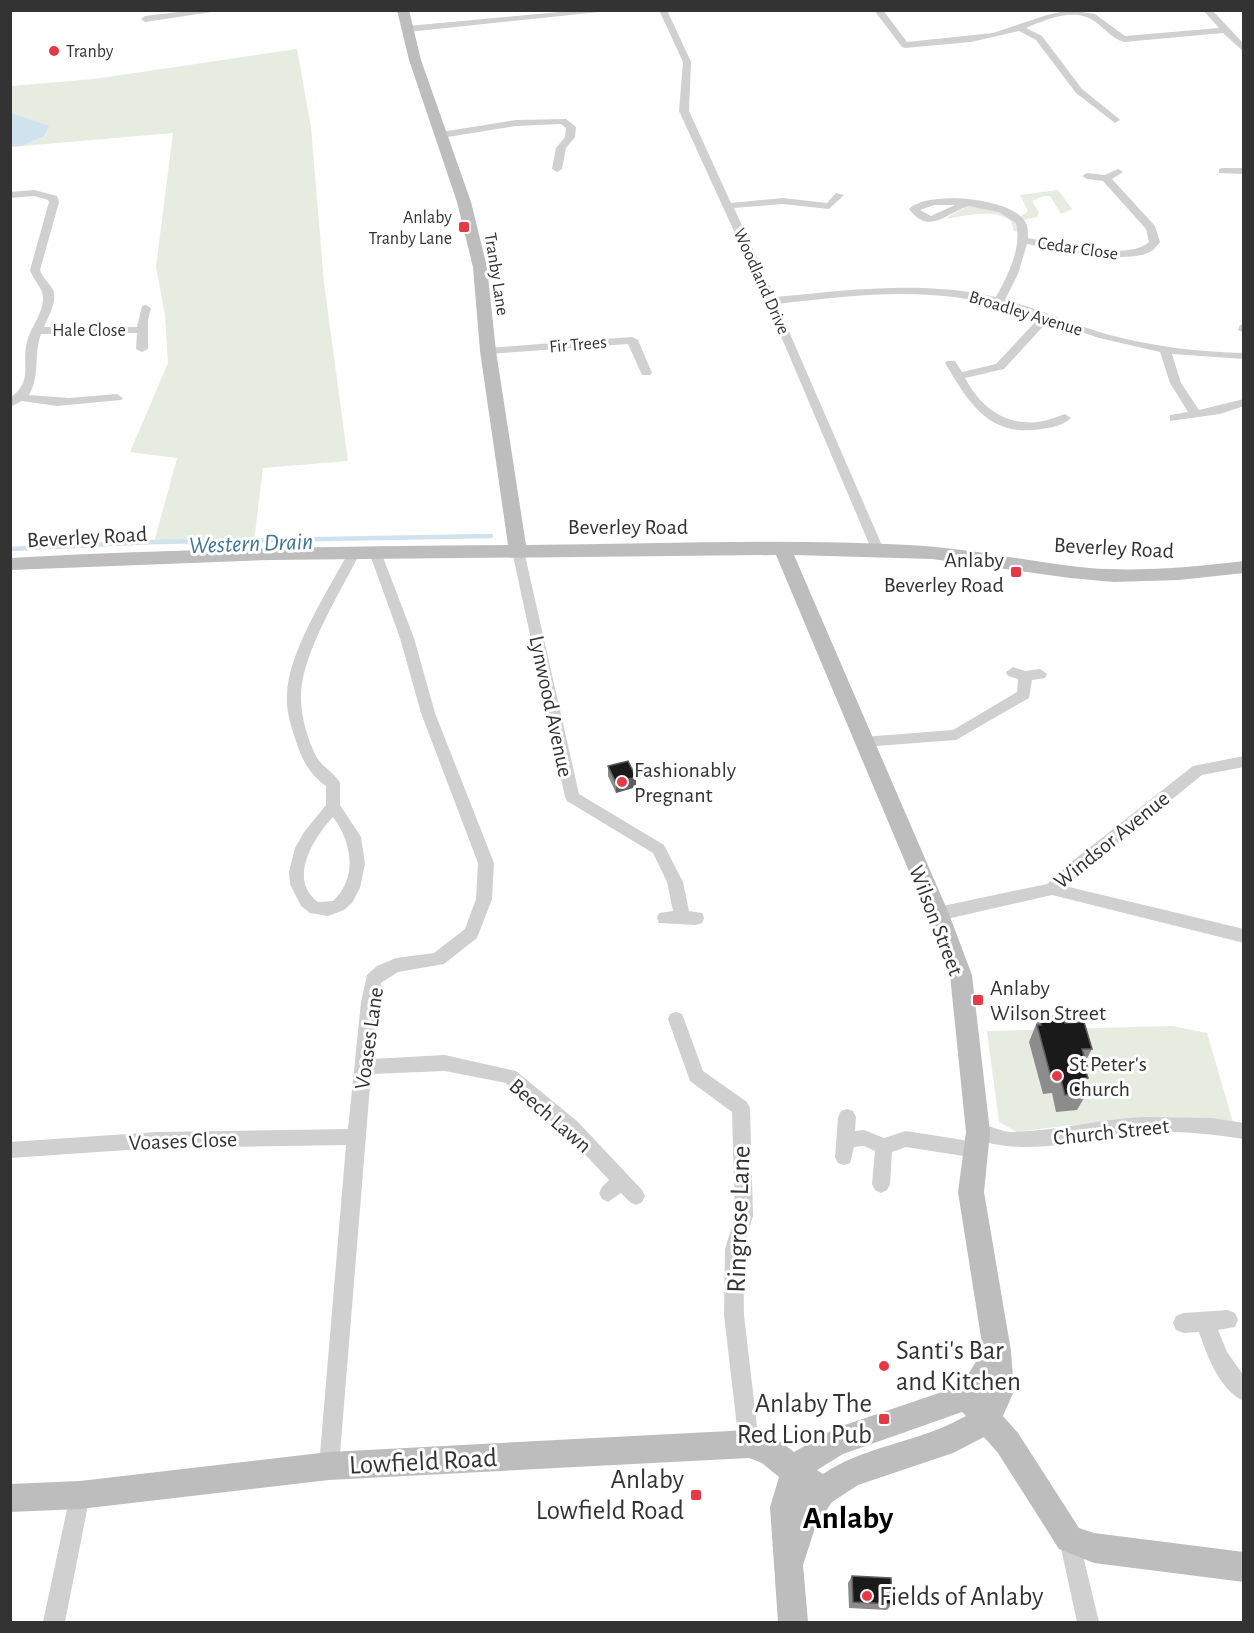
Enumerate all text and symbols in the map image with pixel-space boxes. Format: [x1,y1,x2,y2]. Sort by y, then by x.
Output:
place label: Tranby [66,43,114,61]
marker: Tranby [47,44,61,58]
place label: Anlaby Tranby Lane [368,209,452,248]
marker: Anlaby Tranby Lane [457,220,471,234]
street label: Woodland Drive [730,226,792,337]
street label: Tranby Lane [481,231,511,317]
street label: Cedar Close [1036,234,1119,264]
street label: Broadley Avenue [967,288,1085,340]
street label: Hale Close [52,322,126,340]
street label: Fir Trees [549,334,608,356]
street label: Beverley Road [568,516,688,538]
street label: Beverley Road [26,523,148,551]
water label: Western Drain [188,530,314,558]
street label: Beverley Road [1053,534,1175,562]
place label: Anlaby Beverley Road [884,549,1005,596]
marker: Anlaby Beverley Road [1009,565,1023,579]
street label: Lynwood Avenue [525,633,577,779]
place label: Fashionably Pregnant [634,759,737,806]
marker: Fashionably Pregnant [615,775,629,789]
street label: Windsor Avenue [1050,787,1173,893]
street label: Wilson Street [905,862,967,978]
place label: Anlaby Wilson Street [990,977,1106,1024]
street label: Voases Lane [351,986,387,1091]
marker: Anlaby Wilson Street [971,993,985,1007]
place label: St Peter's Church [1069,1053,1147,1100]
marker: St Peter's Church [1050,1069,1064,1083]
street label: Beech Lawn [505,1074,596,1157]
street label: Church Street [1052,1115,1170,1149]
street label: Voases Close [128,1128,238,1154]
street label: Ringrose Lane [722,1145,755,1293]
place label: Santi's Bar and Kitchen [896,1337,1021,1395]
marker: Santi's Bar and Kitchen [877,1359,891,1373]
place label: Anlaby The Red Lion Pub [737,1390,872,1448]
marker: Anlaby The Red Lion Pub [877,1412,891,1426]
street label: Lowfield Road [348,1444,498,1479]
place label: Anlaby Lowfield Road [536,1466,684,1524]
marker: Anlaby Lowfield Road [689,1488,703,1502]
district label: Anlaby [803,1502,894,1534]
place label: Fields of Anlaby [879,1583,1044,1611]
marker: Fields of Anlaby [860,1589,874,1603]

